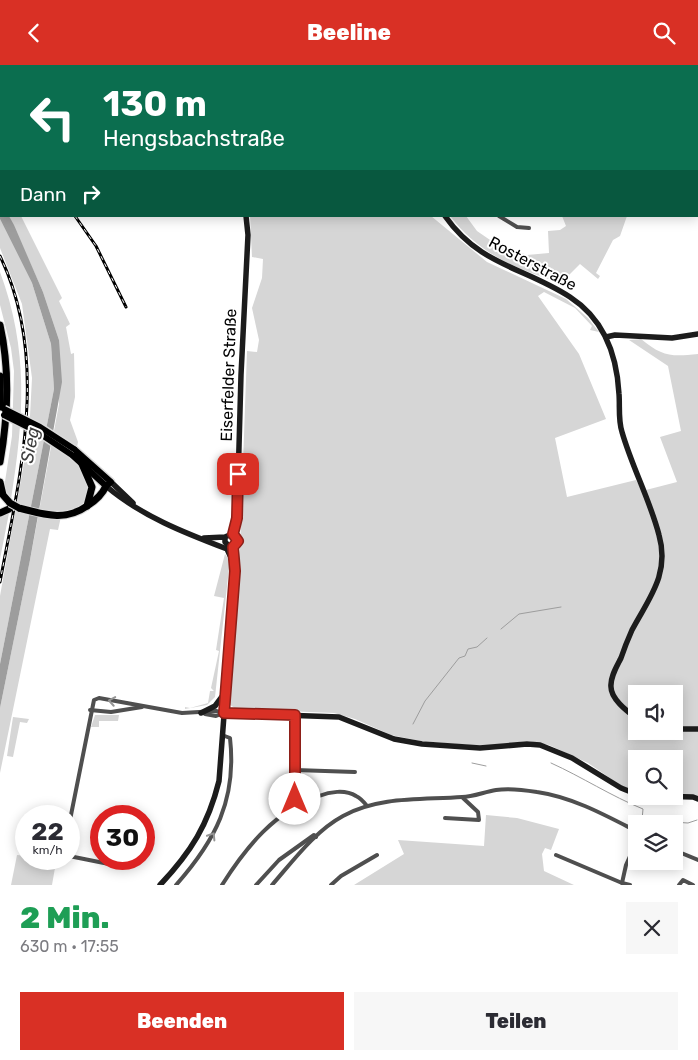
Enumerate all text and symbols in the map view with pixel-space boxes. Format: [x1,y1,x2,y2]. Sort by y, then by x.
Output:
icon: back [20,19,48,47]
text: Beeline [307,19,391,46]
icon: search [650,19,678,47]
text: 130 m [103,83,207,125]
icon: left [20,85,85,150]
text: Hengsbachstraße [103,125,285,152]
icon: right [77,180,105,208]
text: Dann [20,183,67,206]
street label: Rosterstraße [486,232,580,295]
street label: Eiserfelder Straße [217,308,240,442]
water label: Sieg [16,425,44,465]
pin [217,453,259,495]
icon: arrive [224,460,252,488]
map controls [628,685,683,870]
button: sound [628,685,683,740]
one-way arrow [108,696,117,706]
button: search [628,750,683,805]
position arrow [268,772,320,824]
speed limit sign: 30 [90,805,155,870]
button: layers [628,815,683,870]
text: 22 [31,817,64,846]
one-way arrow [206,832,216,841]
text: km/h [33,843,62,857]
text: 2 Min. [20,900,109,936]
button: close [626,902,678,954]
text: 630 m · 17:55 [20,937,119,956]
button: Beenden [20,992,344,1050]
button: Teilen [354,992,678,1050]

